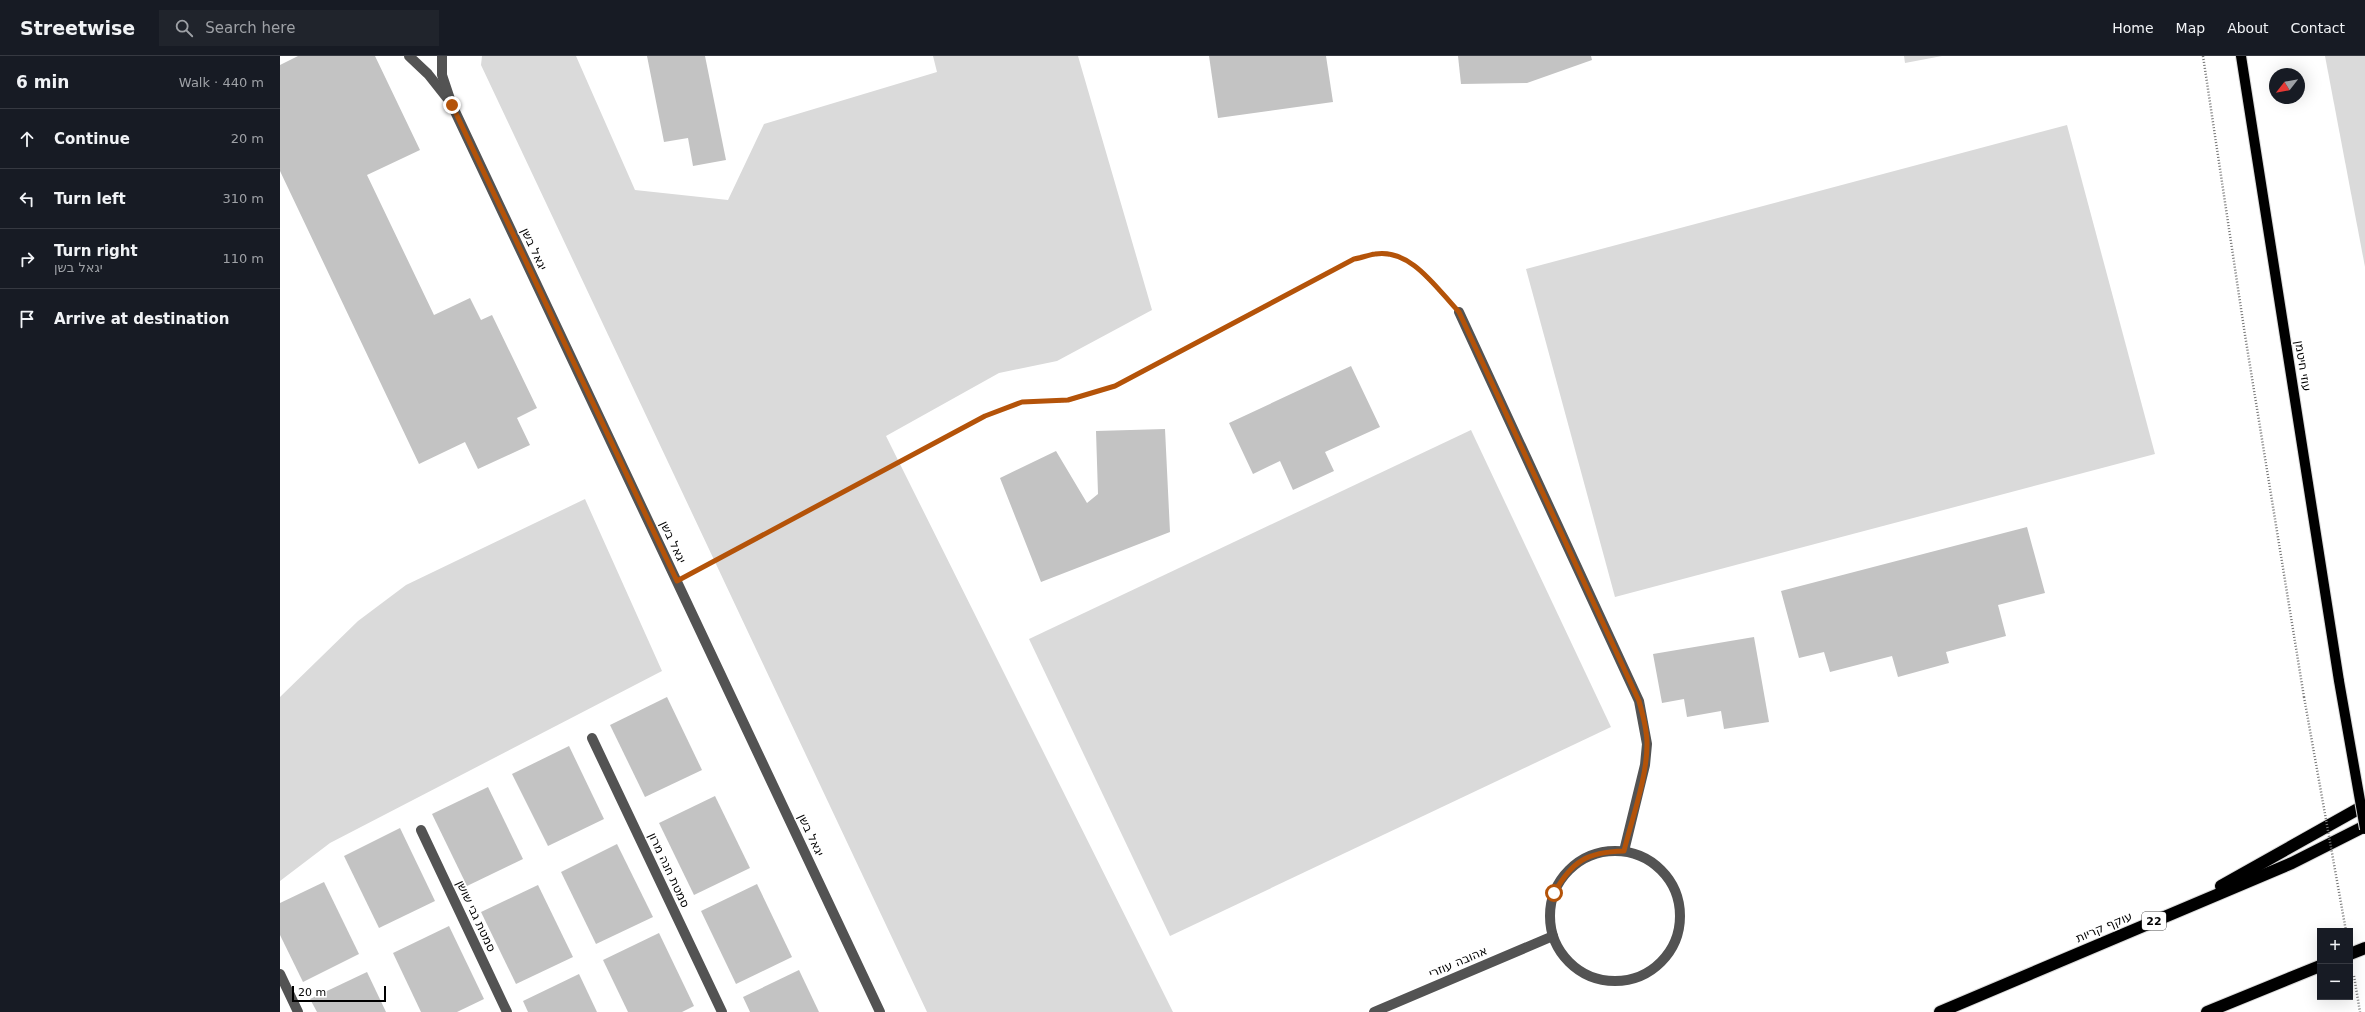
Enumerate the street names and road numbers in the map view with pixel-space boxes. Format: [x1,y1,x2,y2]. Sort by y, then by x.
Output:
street label: יגאל בשן [518,226,550,272]
street label: עוזי חיטמן [2292,340,2314,392]
street label: יגאל בשן [657,519,689,565]
street label: יגאל בשן [795,812,827,858]
street label: סמטת חנה מרון [646,830,693,910]
street label: סמטת גבי שושן [453,878,499,954]
street label: עוקף קריות [2074,909,2134,945]
road number: 22 [2142,912,2166,930]
street label: אהובה עוזרי [1427,943,1489,981]

